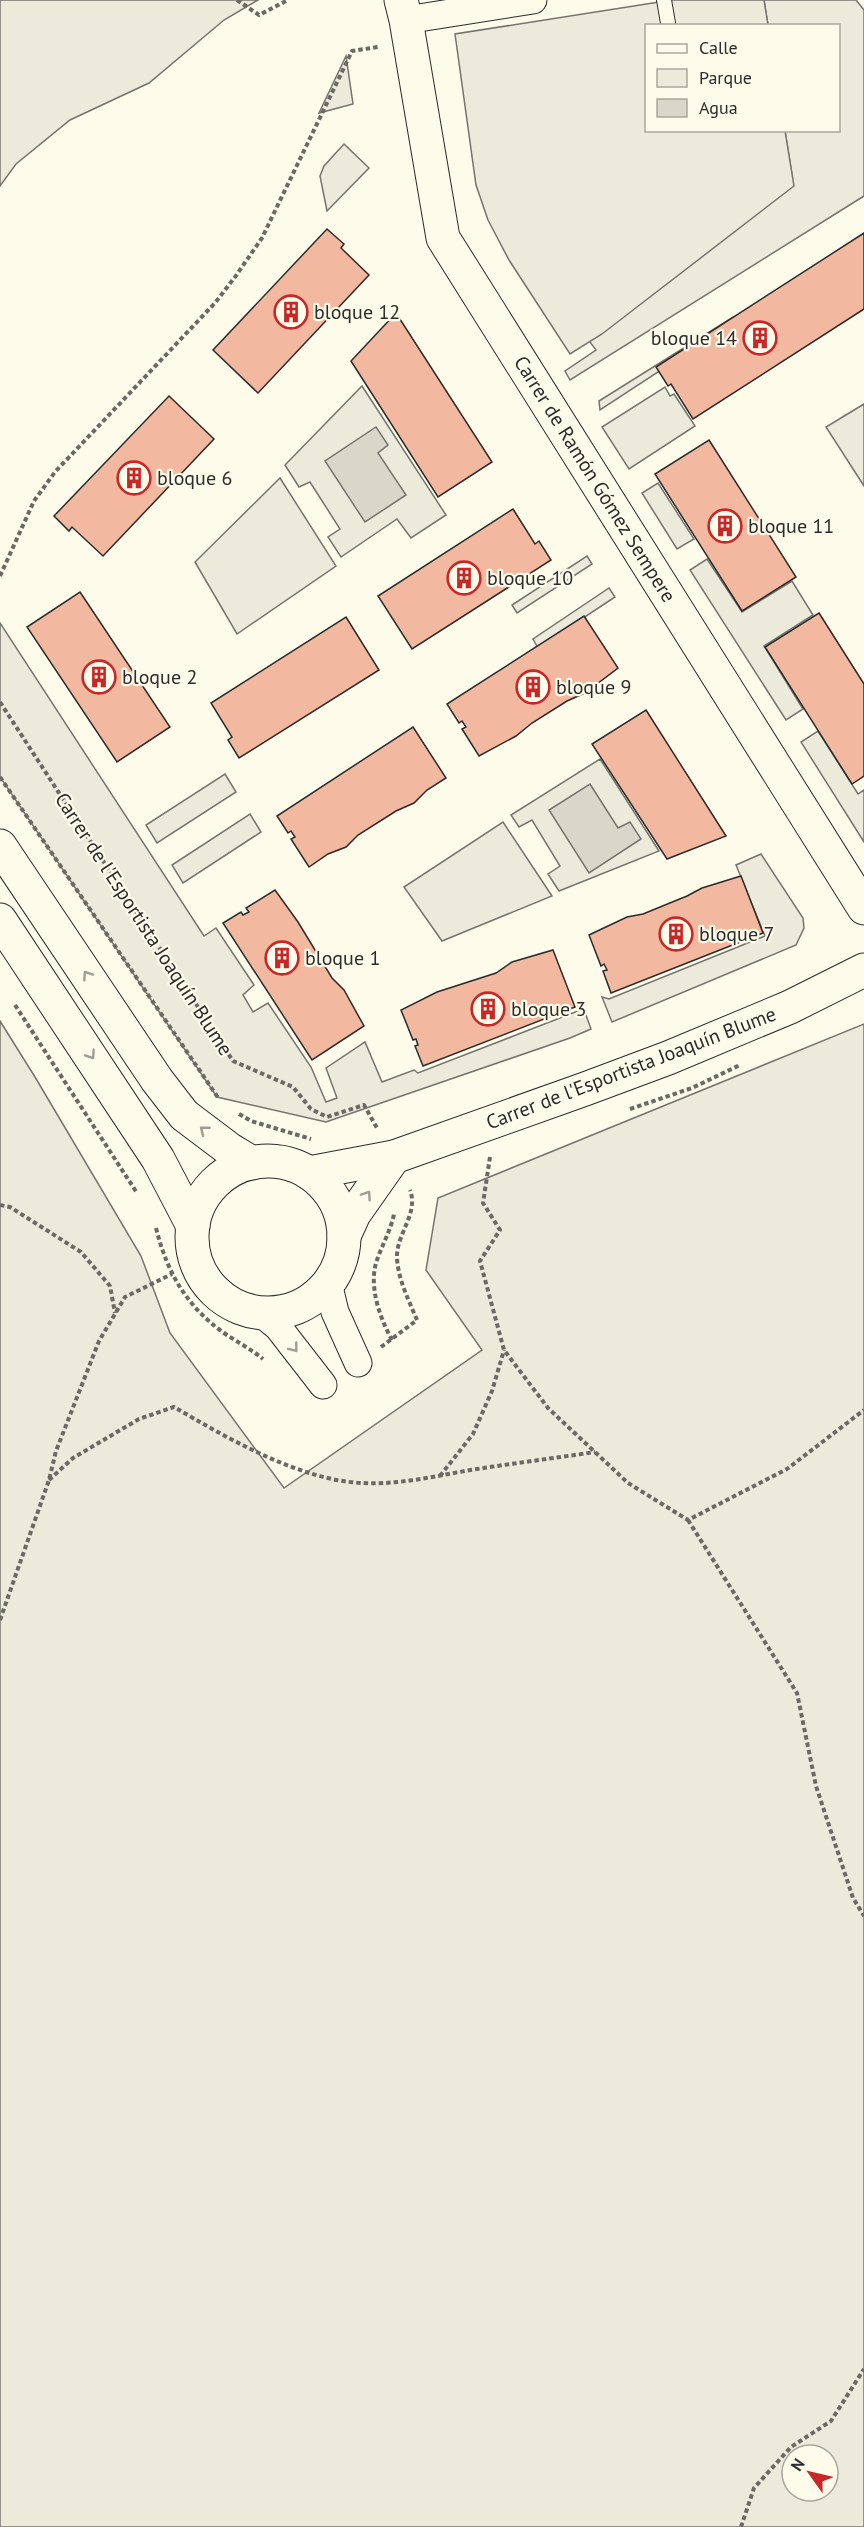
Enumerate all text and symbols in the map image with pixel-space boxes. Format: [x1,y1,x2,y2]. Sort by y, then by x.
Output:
legend [645,24,840,132]
text: Calle [699,36,738,59]
text: Parque [699,66,752,89]
text: Agua [699,96,738,119]
building icon: bloque 12 [273,294,309,330]
place label: bloque 12 [314,299,400,325]
building icon: bloque 14 [742,320,778,356]
place label: bloque 14 [651,325,737,351]
street label: Carrer de Ramón Gómez Sempere [508,351,682,607]
building icon: bloque 6 [116,460,152,496]
place label: bloque 6 [157,465,232,491]
building icon: bloque 11 [707,508,743,544]
place label: bloque 11 [748,513,834,539]
building icon: bloque 10 [446,560,482,596]
place label: bloque 10 [487,565,573,591]
building icon: bloque 2 [81,659,117,695]
place label: bloque 2 [122,664,197,690]
building icon: bloque 9 [515,669,551,705]
place label: bloque 9 [556,674,631,700]
street label: Carrer de l'Esportista Joaquín Blume [49,788,239,1060]
building icon: bloque 7 [658,916,694,952]
place label: bloque 7 [699,921,774,947]
building icon: bloque 1 [264,940,300,976]
place label: bloque 1 [305,945,380,971]
one-way arrow [83,971,94,982]
building icon: bloque 3 [470,991,506,1027]
place label: bloque 3 [511,996,586,1022]
street label: Carrer de l'Esportista Joaquín Blume [482,1001,780,1135]
one-way arrow [84,1049,95,1060]
one-way arrow [200,1126,211,1137]
one-way arrow [360,1191,371,1202]
one-way arrow [287,1341,298,1352]
north arrow [780,2443,840,2503]
text: N [786,2455,809,2475]

